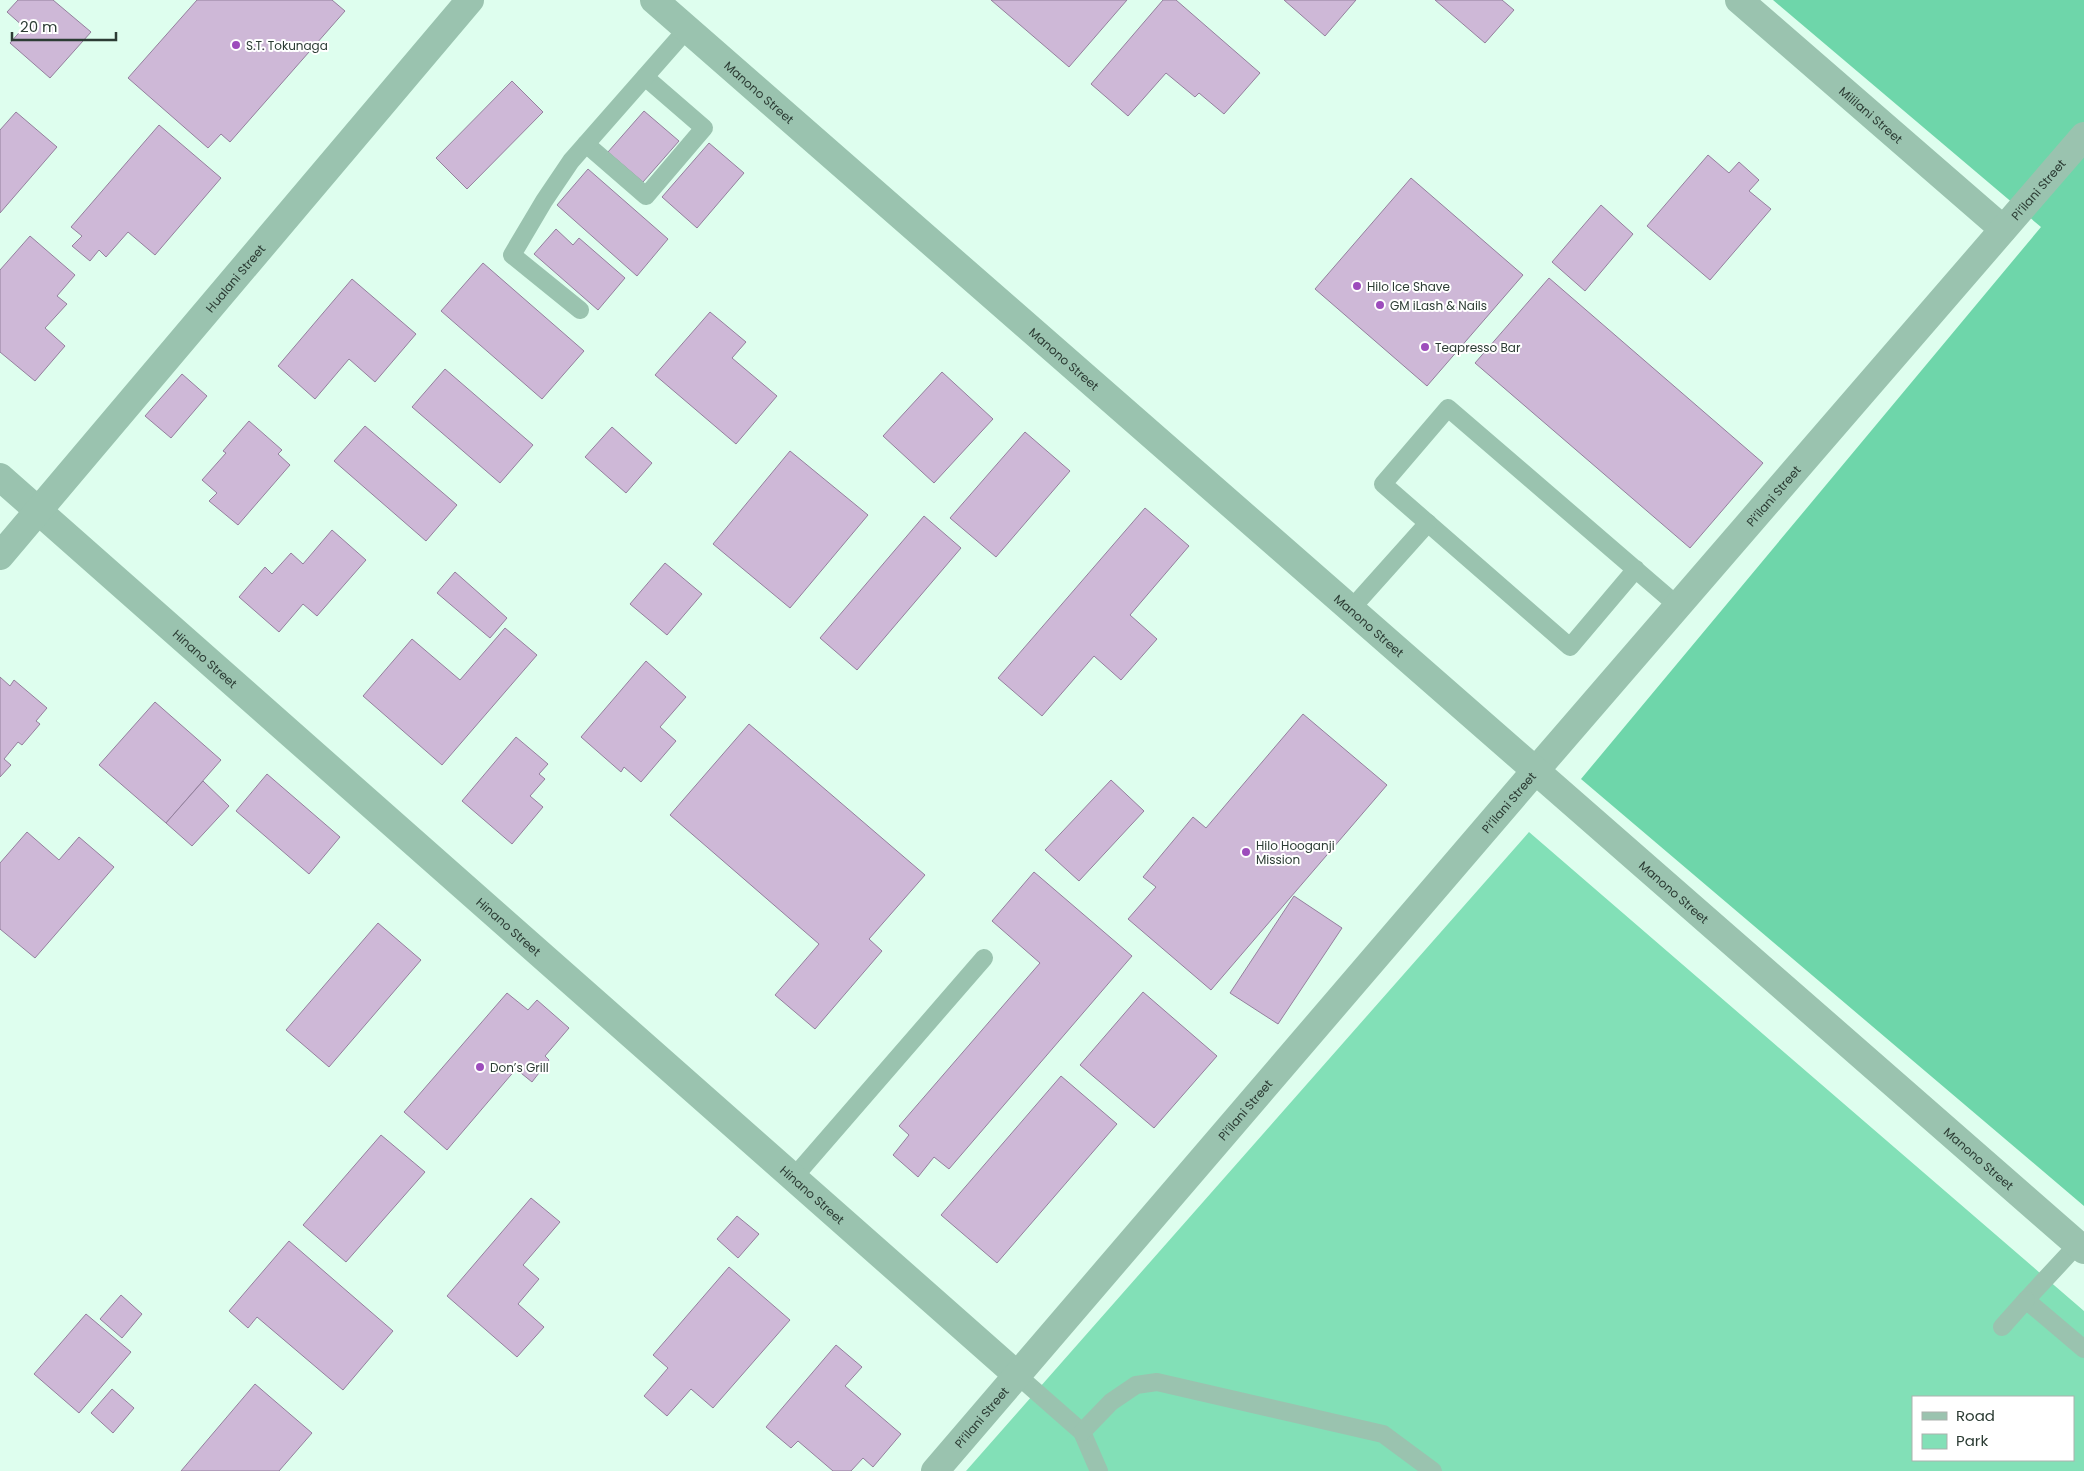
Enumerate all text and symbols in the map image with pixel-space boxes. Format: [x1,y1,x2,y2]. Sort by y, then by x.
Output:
scale bar [12,10,116,42]
text: 20 m [20,16,58,37]
place label: S.T. Tokunaga [246,37,328,54]
marker: S.T. Tokunaga [230,39,242,51]
street label: Manono Street [721,57,798,127]
street label: Mililani Street [1836,82,1907,147]
street label: Pi‘ilani Street [2007,155,2069,223]
street label: Hualani Street [201,240,269,316]
place label: Hilo Ice Shave [1367,278,1450,295]
marker: Hilo Ice Shave [1351,280,1363,292]
place label: GM iLash & Nails [1390,297,1487,314]
marker: GM iLash & Nails [1374,299,1386,311]
street label: Manono Street [1026,323,1103,394]
place label: Teapresso Bar [1435,339,1521,356]
marker: Teapresso Bar [1419,341,1431,353]
street label: Pi‘ilani Street [1742,461,1804,530]
street label: Manono Street [1331,590,1408,660]
street label: Hinano Street [169,625,241,691]
street label: Pi‘ilani Street [1477,768,1539,836]
place label: Hilo Hooganji Mission [1256,837,1335,868]
marker: Hilo Hooganji Mission [1240,846,1252,858]
street label: Manono Street [1636,857,1713,927]
street label: Hinano Street [473,893,545,960]
place label: Don’s Grill [490,1059,549,1076]
marker: Don’s Grill [474,1061,486,1073]
street label: Pi‘ilani Street [1214,1075,1276,1144]
street label: Manono Street [1941,1123,2018,1194]
street label: Hinano Street [777,1161,848,1228]
street label: Pi‘ilani Street [950,1383,1012,1451]
legend [1912,1396,2074,1461]
text: Road [1956,1405,1995,1426]
text: Park [1956,1430,1988,1451]

